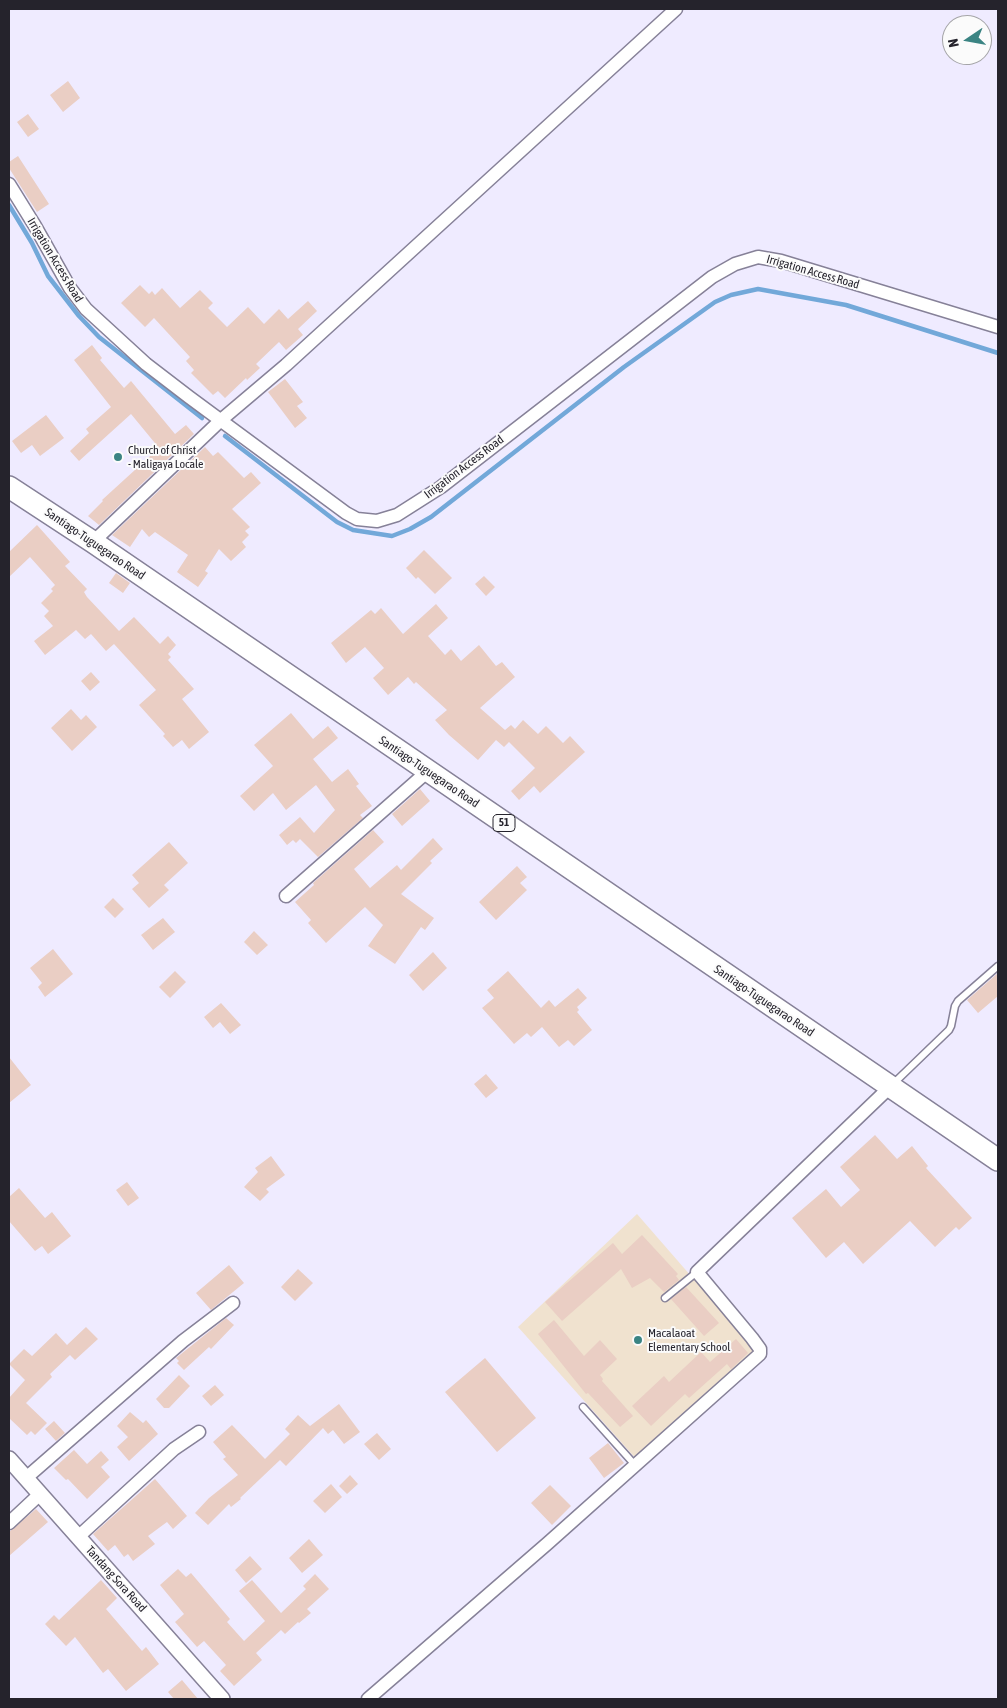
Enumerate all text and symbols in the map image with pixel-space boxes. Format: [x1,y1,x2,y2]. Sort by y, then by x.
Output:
north arrow [942,15,992,65]
text: N [945,37,962,49]
street label: Irrigation Access Road [24,215,86,305]
street label: Irrigation Access Road [765,252,861,292]
street label: Irrigation Access Road [421,432,507,502]
place label: Church of Christ - Maligaya Locale [128,443,204,471]
marker: Church of Christ - Maligaya Locale [112,451,124,463]
street label: Santiago-Tuguegarao Road [42,505,148,583]
street label: Santiago-Tuguegarao Road [376,733,482,811]
road number: 51 [493,814,515,831]
street label: Santiago-Tuguegarao Road [711,962,817,1040]
place label: Macalaoat Elementary School [648,1326,730,1354]
marker: Macalaoat Elementary School [632,1334,644,1346]
street label: Tandang Sora Road [83,1543,149,1615]

